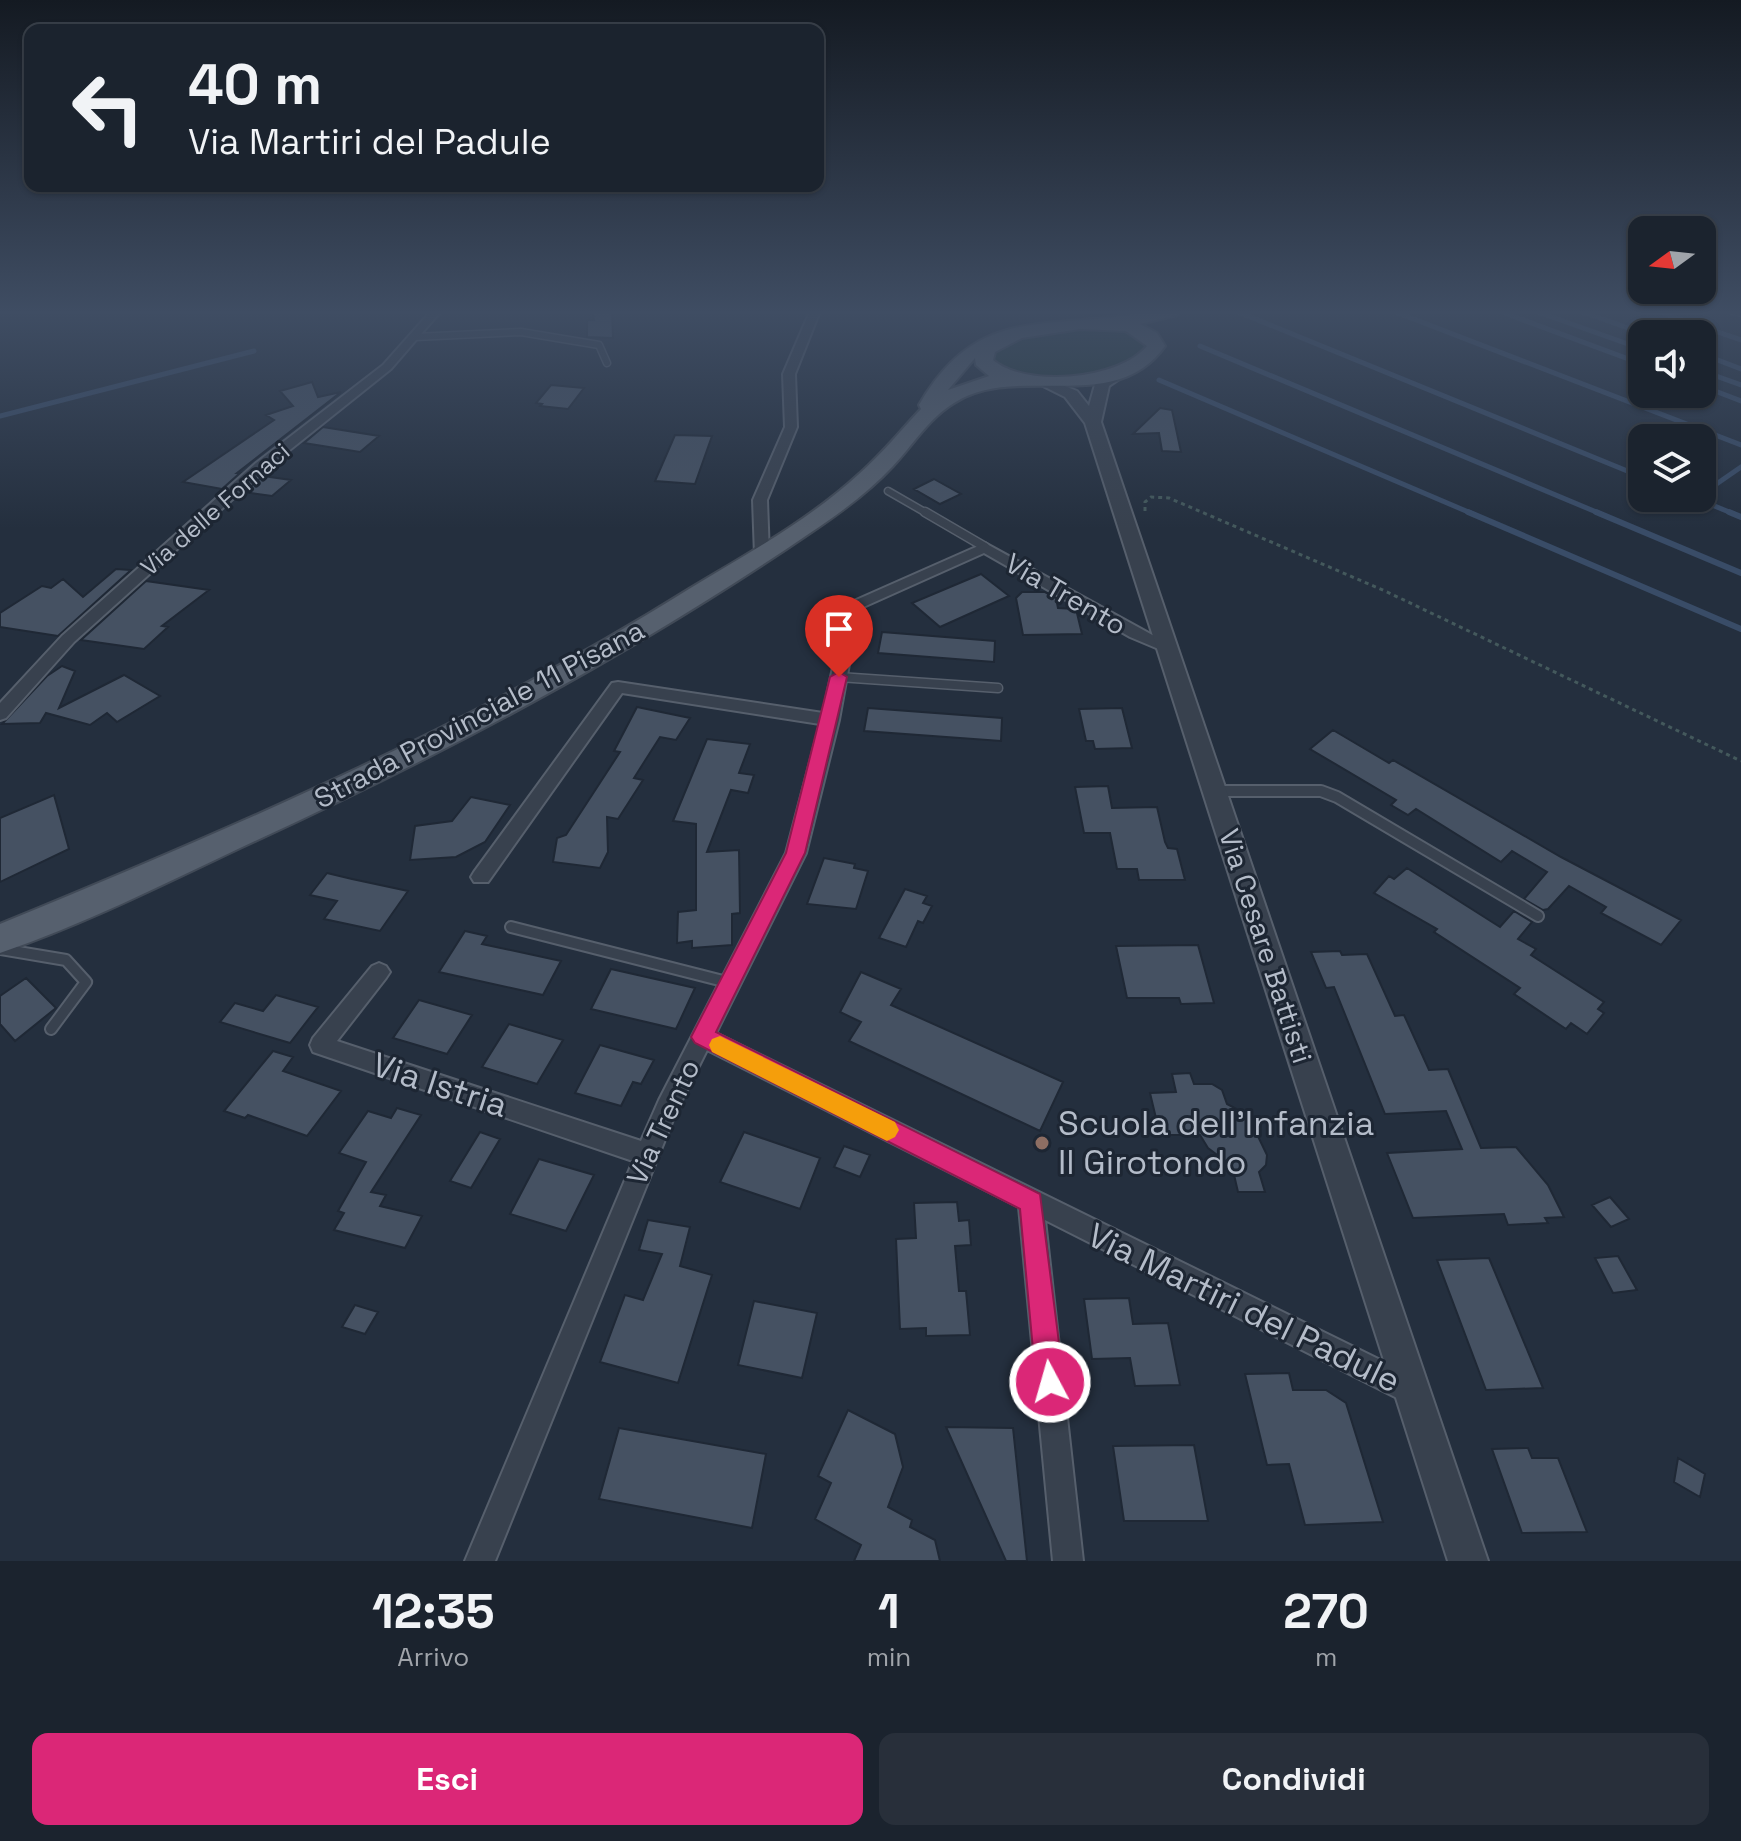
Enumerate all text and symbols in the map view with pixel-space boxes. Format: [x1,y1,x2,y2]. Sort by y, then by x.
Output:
text: 40 m [188,49,322,120]
icon: left [56,56,160,160]
text: Via Martiri del Padule [188,119,551,165]
north arrow [1628,216,1716,304]
map controls [1628,216,1716,512]
button: sound [1628,320,1716,408]
button: layers [1628,424,1716,512]
street label: Via delle Fornaci [134,436,296,582]
street label: Via Trento [999,545,1133,643]
pin [805,595,873,677]
icon: arrive [817,607,861,651]
street label: Strada Provinciale 11 Pisana [308,612,650,816]
street label: Via Cesare Battisti [1211,824,1321,1068]
street label: Via Istria [367,1043,513,1127]
street label: Via Trento [618,1054,708,1190]
place label: Scuola dell'Infanzia Il Girotondo [1058,1102,1374,1184]
marker: Scuola dell'Infanzia Il Girotondo [1033,1134,1051,1152]
street label: Via Martiri del Padule [1081,1214,1407,1402]
position arrow [1008,1340,1092,1424]
text: 12:35 [372,1581,495,1642]
text: 1 [878,1581,900,1642]
text: 270 [1283,1581,1369,1642]
text: Arrivo [397,1640,469,1674]
text: min [867,1640,911,1674]
text: m [1315,1640,1337,1674]
button: Esci [32,1733,863,1825]
button: Condividi [879,1733,1709,1825]

